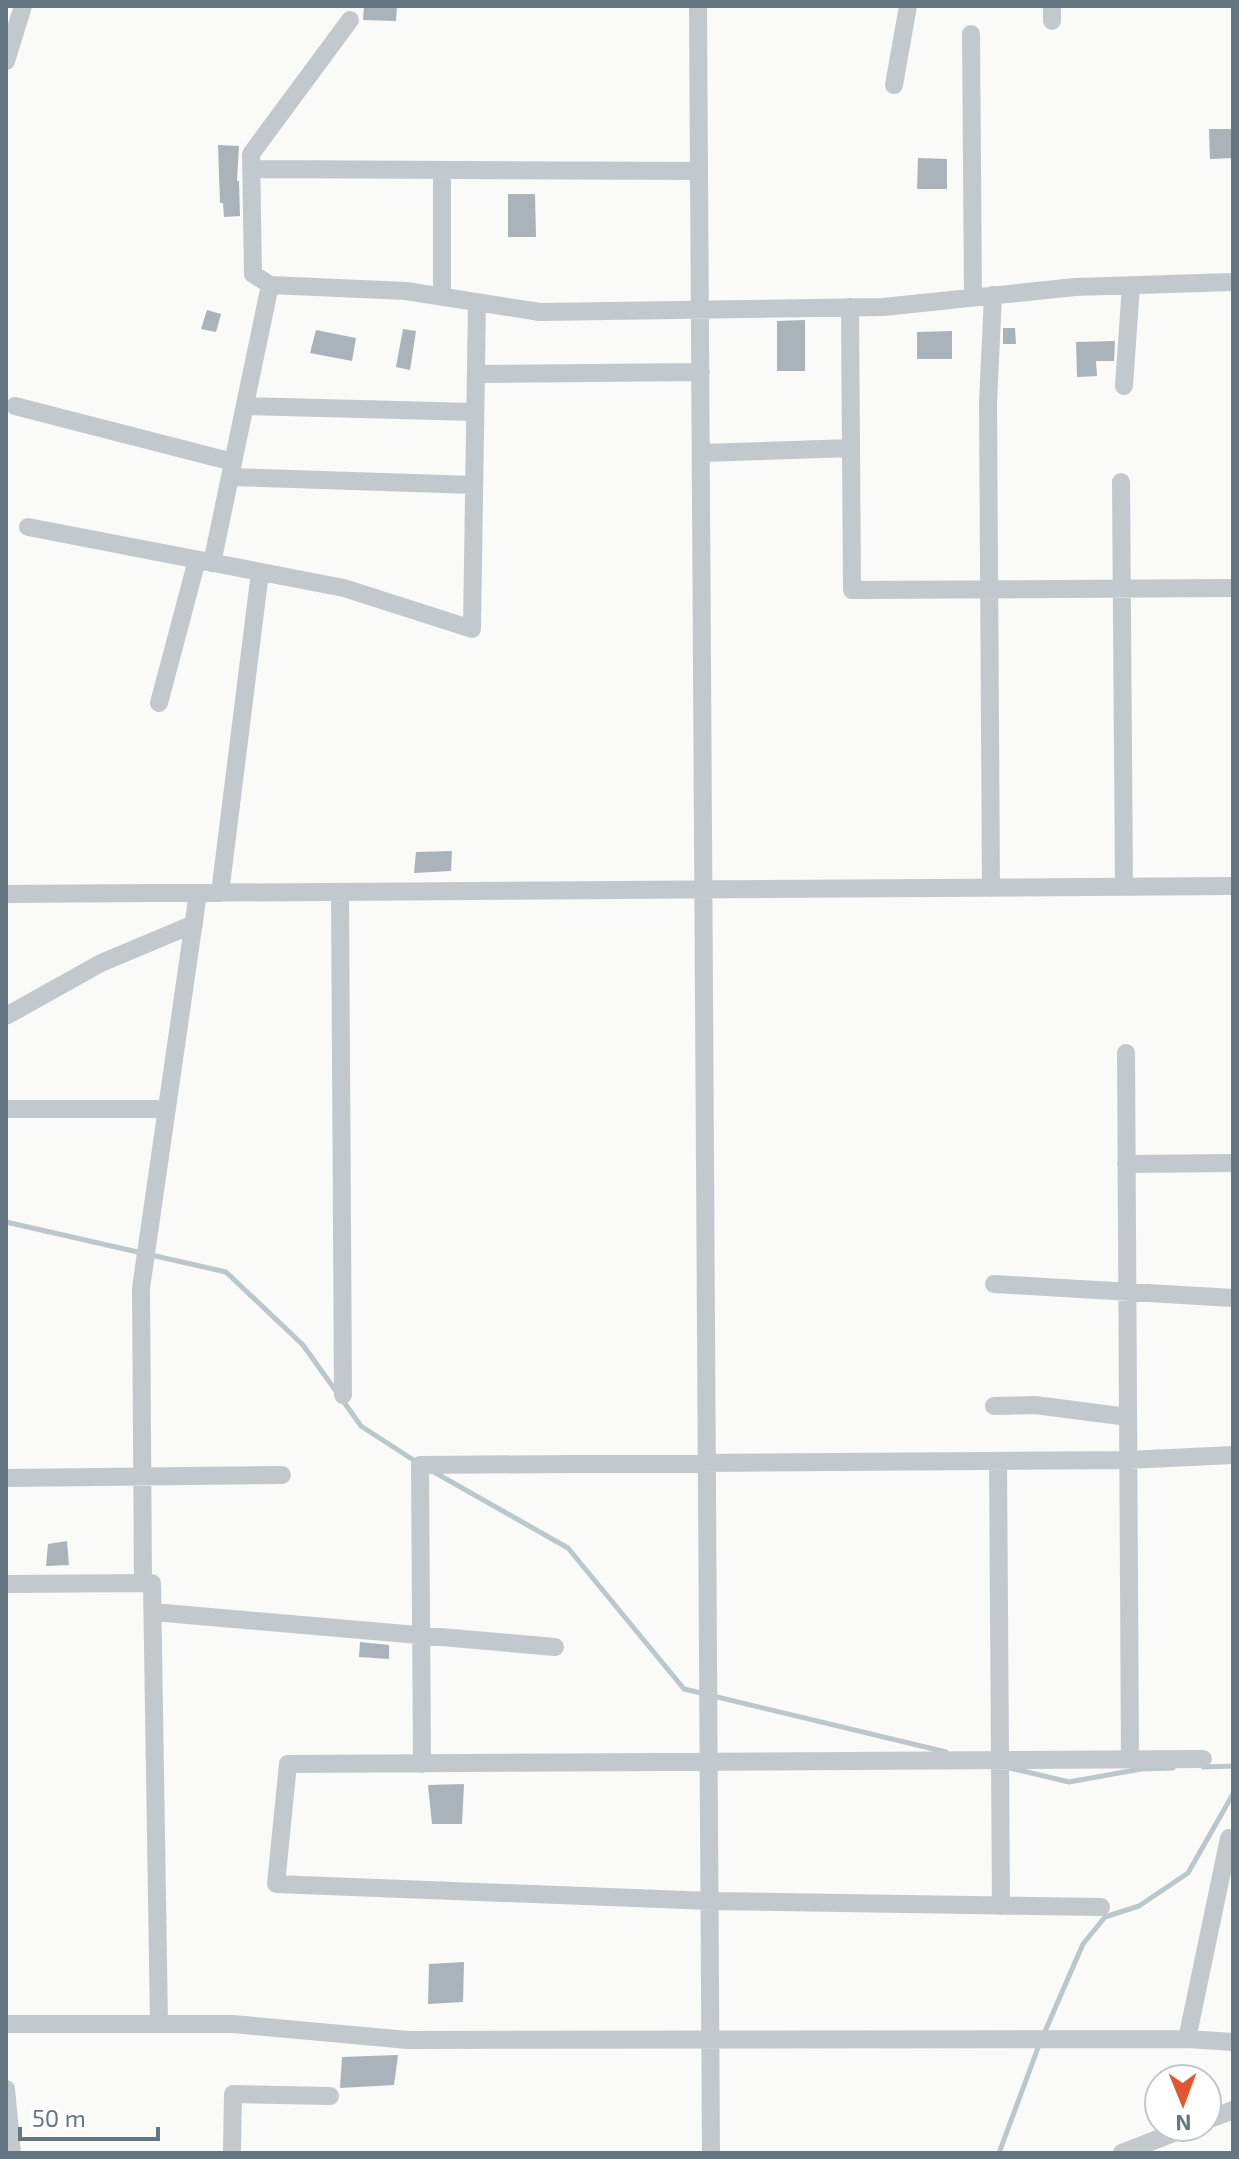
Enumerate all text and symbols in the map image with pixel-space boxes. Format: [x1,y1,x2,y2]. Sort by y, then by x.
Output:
north arrow [1143,2063,1223,2143]
scale bar [20,2091,158,2141]
text: 50 m [32,2103,86,2132]
text: N [1175,2111,1192,2137]

